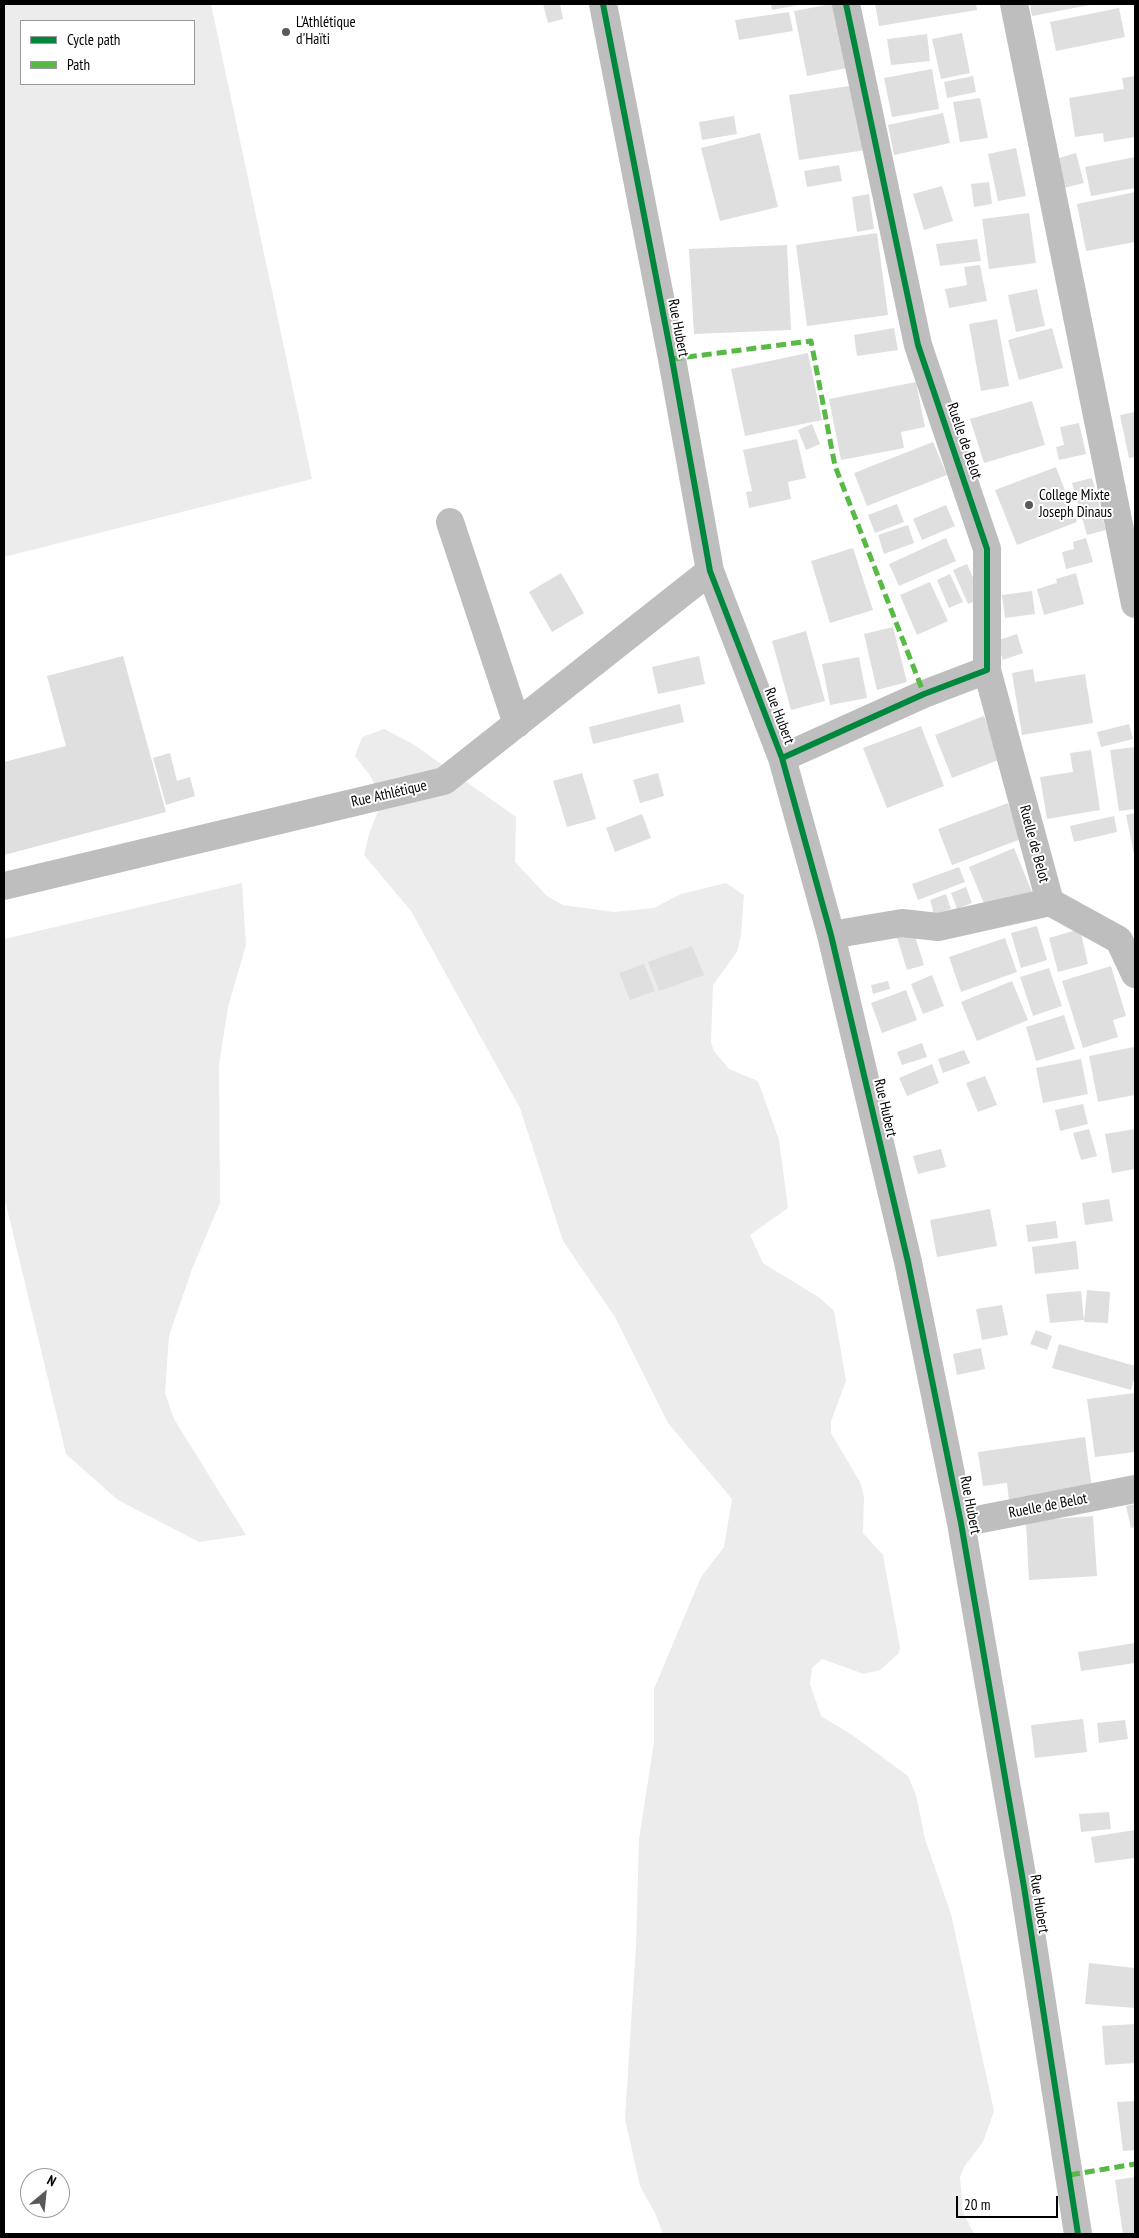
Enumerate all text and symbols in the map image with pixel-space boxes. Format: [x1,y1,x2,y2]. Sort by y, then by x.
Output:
place label: L'Athlétique d'Haïti [296,14,356,49]
legend [20,20,195,85]
marker: L'Athlétique d'Haïti [280,26,292,38]
text: Cycle path [67,30,120,49]
text: Path [67,55,90,74]
street label: Rue Hubert [664,297,692,359]
street label: Ruelle de Belot [943,400,985,482]
place label: College Mixte Joseph Dinaus [1039,487,1112,522]
marker: College Mixte Joseph Dinaus [1023,499,1035,511]
street label: Rue Hubert [760,685,798,747]
street label: Rue Athlétique [349,777,429,811]
street label: Ruelle de Belot [1015,803,1053,885]
street label: Rue Hubert [870,1077,900,1139]
street label: Rue Hubert [956,1474,984,1536]
street label: Ruelle de Belot [1007,1490,1089,1522]
street label: Rue Hubert [1026,1873,1052,1935]
north arrow [20,2168,70,2218]
text: N [44,2171,59,2190]
scale bar [959,2186,1062,2218]
text: 20 m [964,2195,990,2214]

